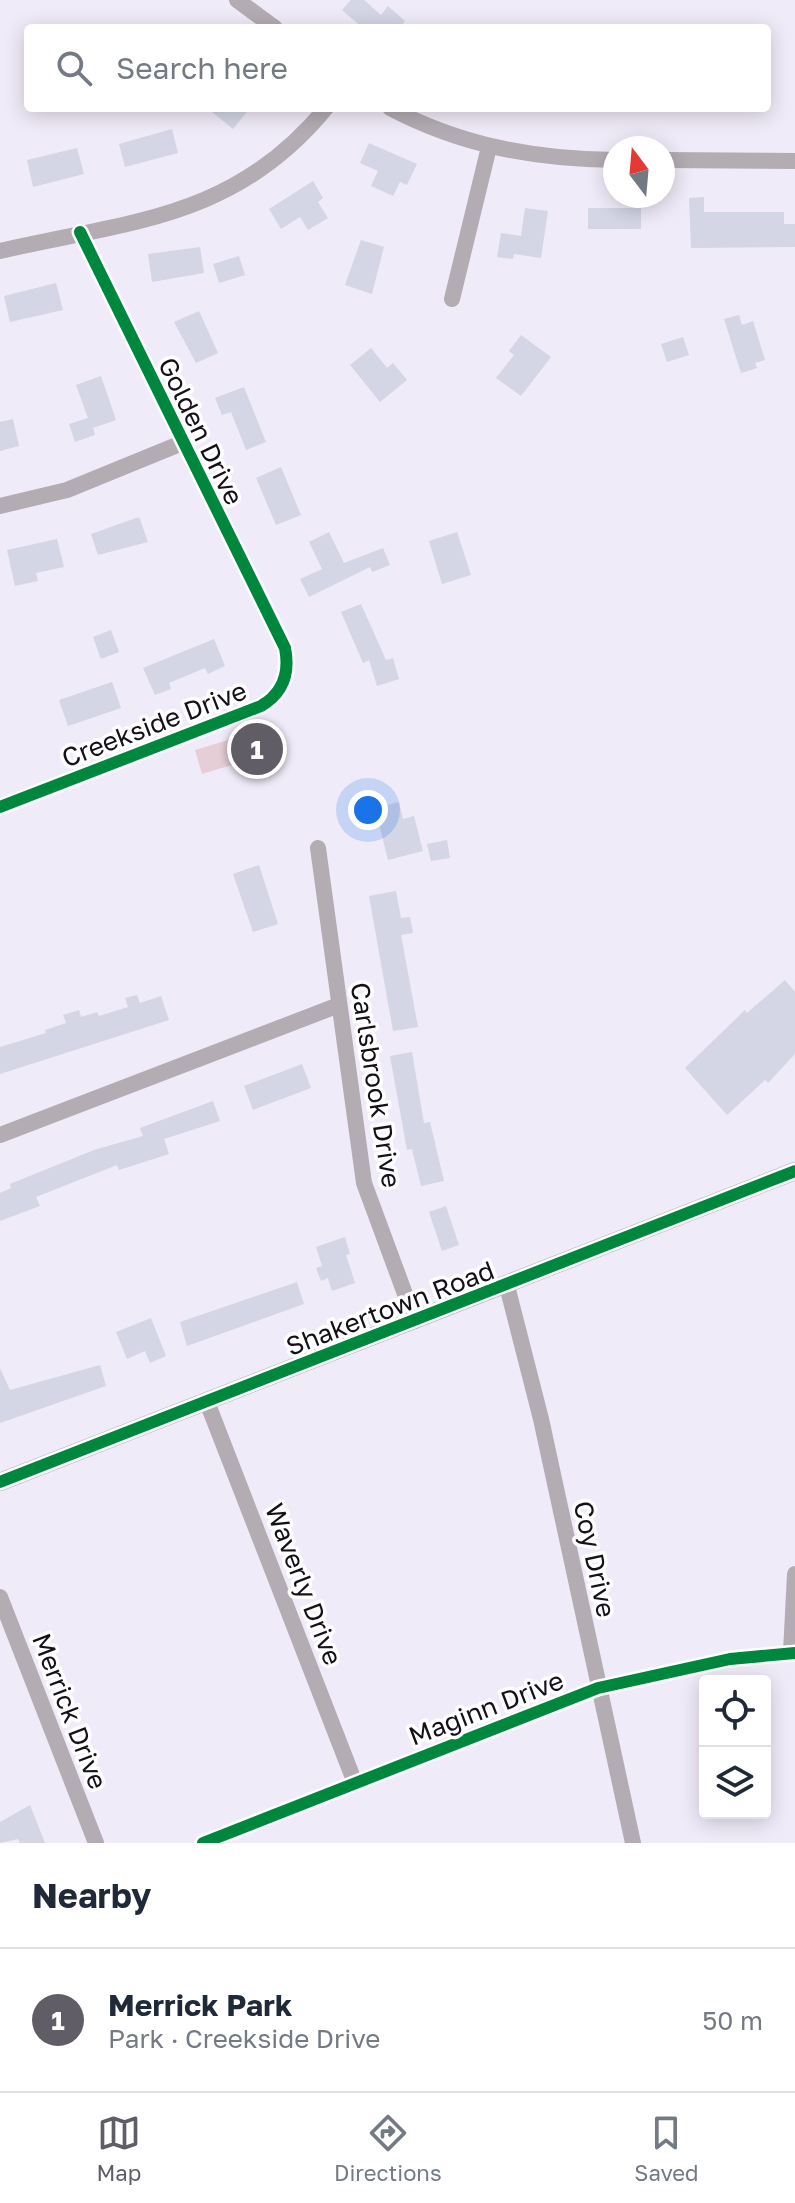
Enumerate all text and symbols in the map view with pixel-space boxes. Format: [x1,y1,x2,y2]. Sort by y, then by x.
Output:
search box [24,24,771,112]
icon: search [52,46,96,90]
text: Search here [116,50,288,86]
north arrow [603,136,675,208]
street label: Golden Drive [152,352,250,510]
street label: Creekside Drive [57,675,251,773]
pin: 1 [231,719,283,779]
your location [348,790,388,830]
street label: Carlsbrook Drive [344,980,408,1190]
street label: Shakertown Road [282,1254,498,1362]
street label: Coy Drive [568,1498,622,1620]
street label: Waverly Drive [259,1499,349,1669]
street label: Merrick Drive [26,1629,114,1793]
street label: Maginn Drive [404,1664,568,1752]
map controls [699,1675,771,1819]
button: locate [699,1675,771,1747]
button: layers [699,1747,771,1819]
text: Nearby [32,1875,152,1915]
text: Merrick Park [108,1987,292,2023]
text: 1 [51,2005,65,2036]
text: 50 m [702,2005,763,2036]
text: Park · Creekside Drive [108,2023,380,2054]
tab: Map [96,2111,141,2186]
tab: Directions [334,2111,442,2186]
tab: Saved [634,2111,699,2186]

